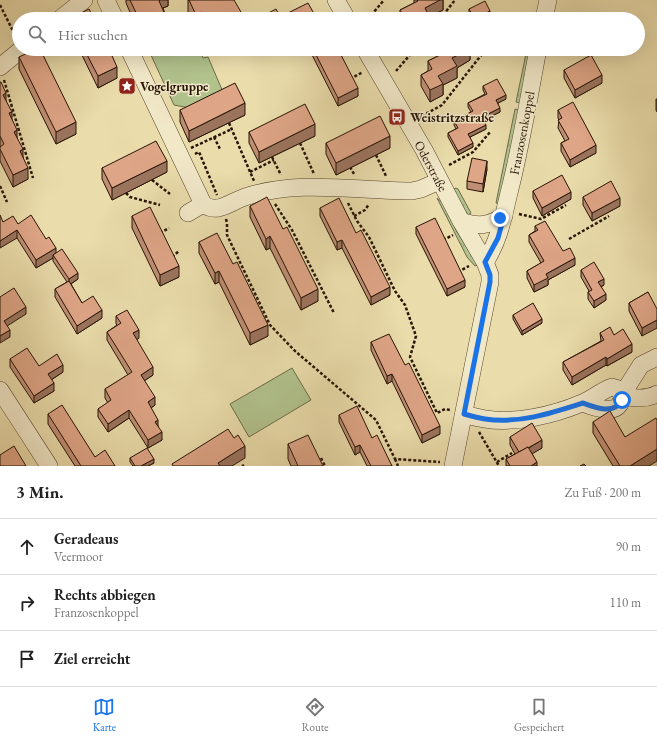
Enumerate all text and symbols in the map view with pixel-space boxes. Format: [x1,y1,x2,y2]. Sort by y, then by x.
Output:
search box [12,12,645,56]
icon: search [26,23,48,45]
text: Hier suchen [58,25,128,44]
place icon: Vogelgruppe [117,76,137,96]
place label: Vogelgruppe [140,78,209,95]
street label: Franzosenkoppel [506,90,538,176]
bus stop icon: Weistritzstraße [387,107,407,127]
place label: Weistritzstraße [410,109,495,126]
street label: Oderstraße [411,138,451,194]
route end [491,209,509,227]
route start [613,391,631,409]
text: 3 Min. [16,481,63,503]
text: Zu Fuß · 200 m [564,484,641,501]
text: Geradeaus [54,529,118,548]
icon: ahead [16,536,38,558]
text: 90 m [616,538,641,555]
text: Veermoor [54,548,103,565]
text: Rechts abbiegen [54,585,156,604]
icon: right [16,592,38,614]
text: 110 m [610,594,641,611]
text: Franzosenkoppel [54,604,139,621]
icon: arrive [16,648,38,670]
text: Ziel erreicht [54,649,130,668]
tab: Karte [93,696,116,734]
tab: Route [302,696,329,734]
tab: Gespeichert [514,696,564,734]

